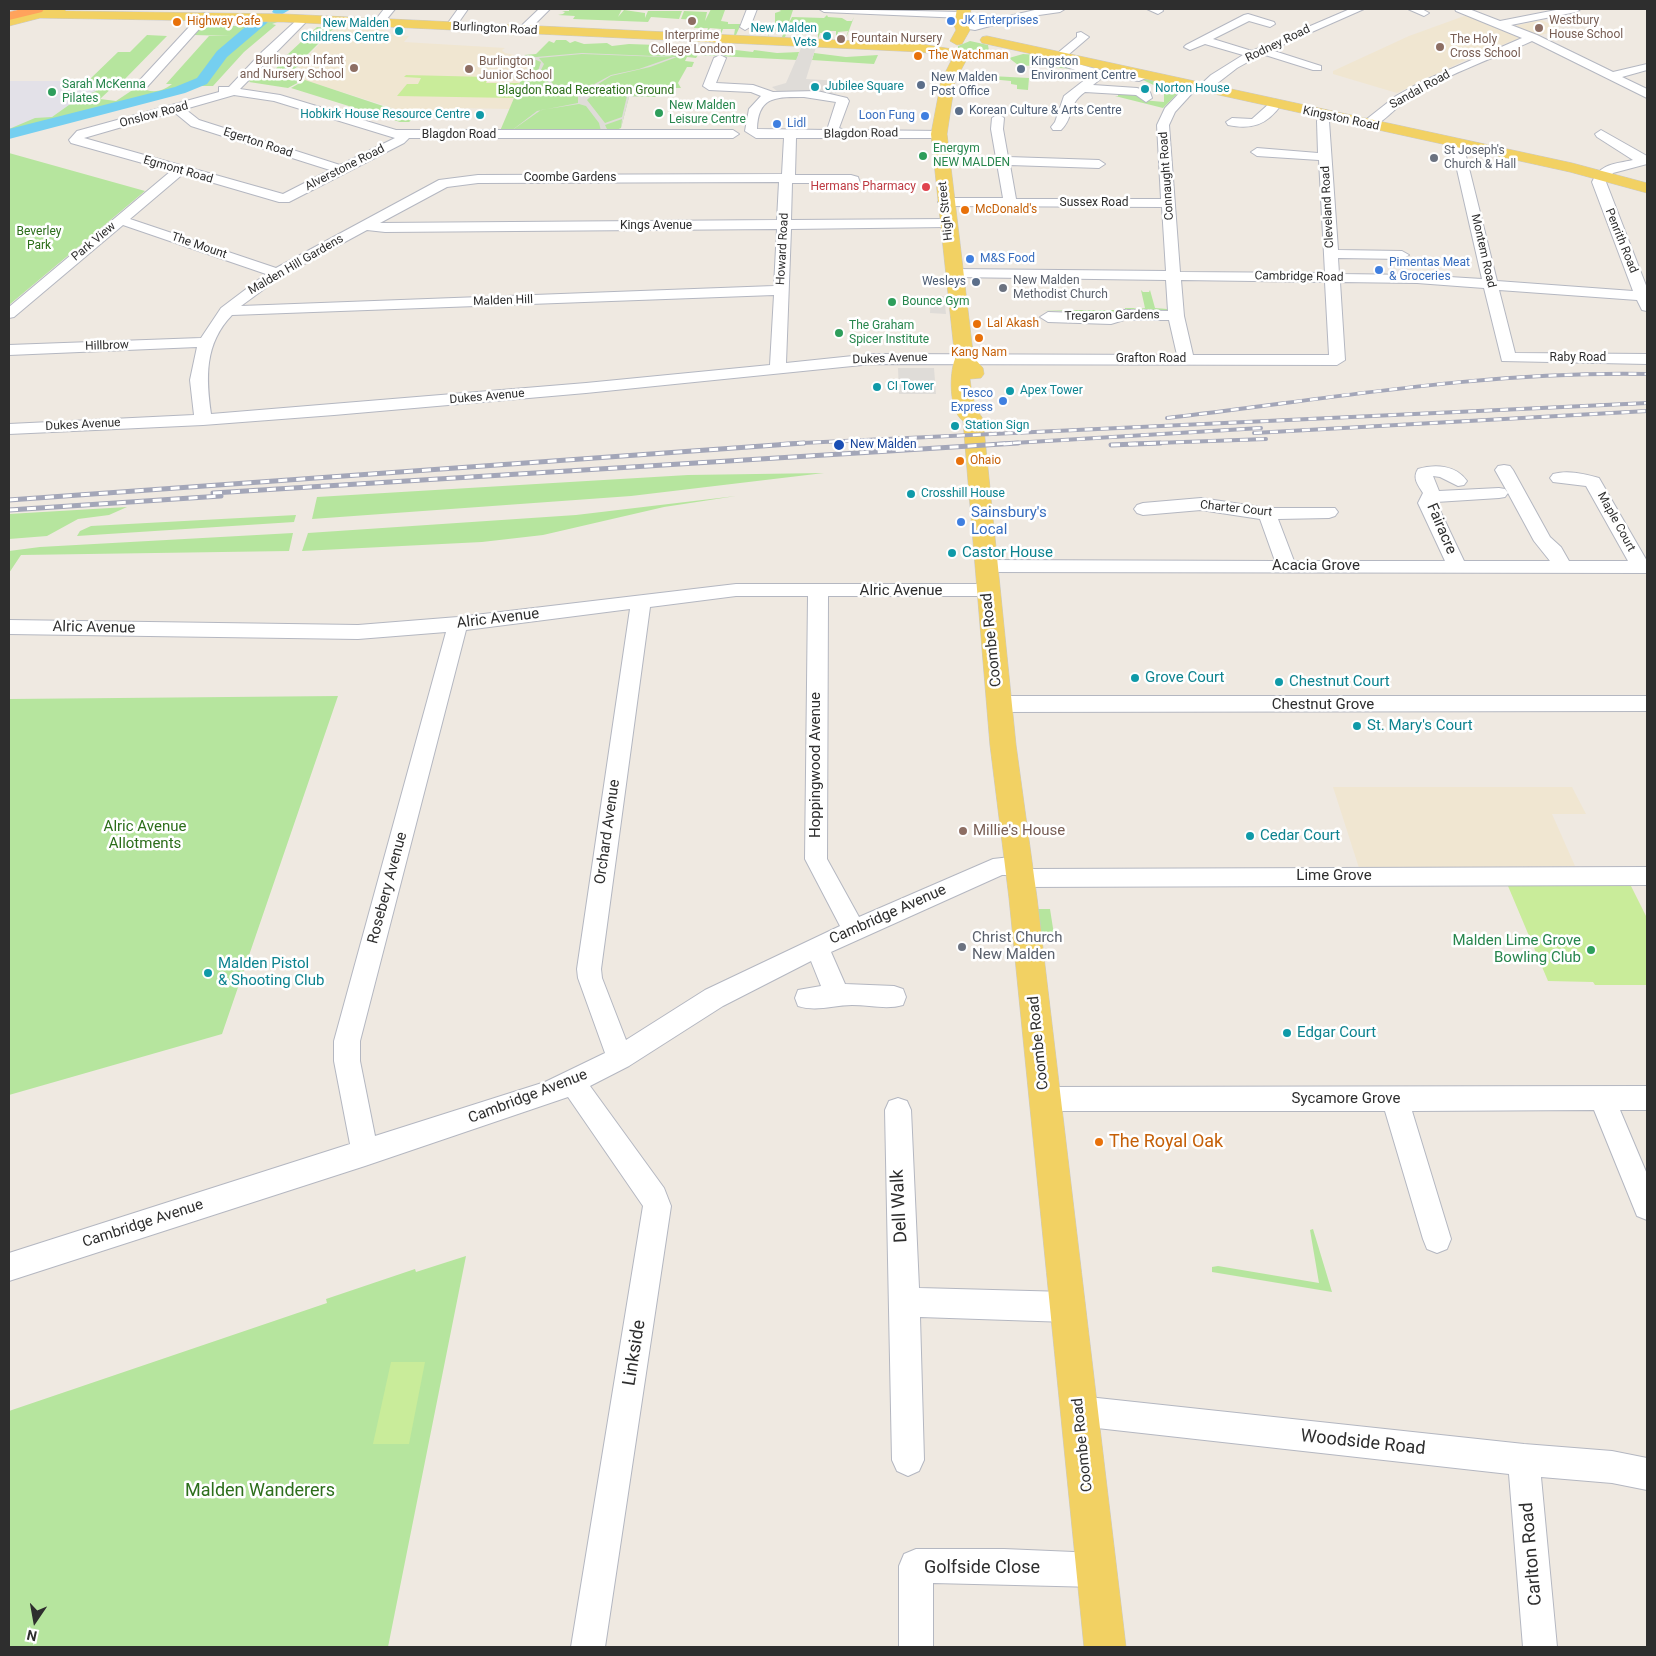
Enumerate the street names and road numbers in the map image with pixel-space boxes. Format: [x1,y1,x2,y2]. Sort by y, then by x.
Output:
street label: Burlington Road [452,20,538,38]
street label: Rodney Road [1243,22,1313,66]
street label: Sandal Road [1387,67,1453,113]
street label: Onslow Road [118,99,190,131]
street label: Kingston Road [1301,104,1381,134]
street label: Egerton Road [222,125,294,161]
street label: Blagdon Road [824,126,898,142]
street label: Blagdon Road [422,128,496,142]
street label: Connaught Road [1157,131,1177,221]
street label: Alverstone Road [303,142,387,194]
street label: Egmont Road [141,153,215,187]
street label: Cleveland Road [1319,165,1337,249]
street label: Coombe Gardens [524,171,616,185]
street label: High Street [936,181,956,241]
street label: Sussex Road [1060,196,1128,210]
street label: Penrith Road [1601,207,1641,275]
street label: Howard Road [774,213,792,285]
street label: Montem Road [1468,213,1498,289]
street label: Park View [69,219,119,265]
street label: Kings Avenue [620,219,692,233]
street label: The Mount [169,230,229,262]
street label: Malden Hill Gardens [246,232,346,298]
street label: Cambridge Road [1254,269,1344,285]
street label: Malden Hill [473,293,533,309]
street label: Tregaron Gardens [1064,308,1160,324]
street label: Hillbrow [85,338,129,354]
street label: Dukes Avenue [852,350,928,368]
street label: Raby Road [1550,351,1606,365]
street label: Grafton Road [1116,352,1186,366]
street label: Dukes Avenue [449,387,525,407]
street label: Dukes Avenue [45,416,121,434]
street label: Maple Court [1594,490,1638,554]
street label: Charter Court [1199,498,1273,520]
street label: Fairacre [1422,501,1460,557]
street label: Acacia Grove [1272,557,1360,575]
street label: Alric Avenue [860,582,942,600]
street label: Coombe Road [978,592,1006,688]
street label: Alric Avenue [456,605,540,633]
street label: Alric Avenue [52,618,136,638]
street label: Hoppingwood Avenue [807,692,825,838]
street label: Chestnut Grove [1272,696,1374,714]
street label: Orchard Avenue [592,778,624,886]
street label: Rosebery Avenue [364,830,412,946]
street label: Lime Grove [1296,867,1372,885]
street label: Cambridge Avenue [827,881,949,949]
street label: Coombe Road [1025,995,1053,1091]
street label: Cambridge Avenue [466,1066,590,1128]
street label: Sycamore Grove [1292,1090,1400,1108]
street label: Dell Walk [887,1169,913,1243]
street label: Cambridge Avenue [80,1196,206,1252]
street label: Linkside [619,1318,651,1388]
street label: Coombe Road [1069,1397,1097,1493]
street label: Woodside Road [1299,1426,1427,1460]
street label: Carlton Road [1517,1501,1547,1607]
street label: Golfside Close [924,1557,1040,1579]

